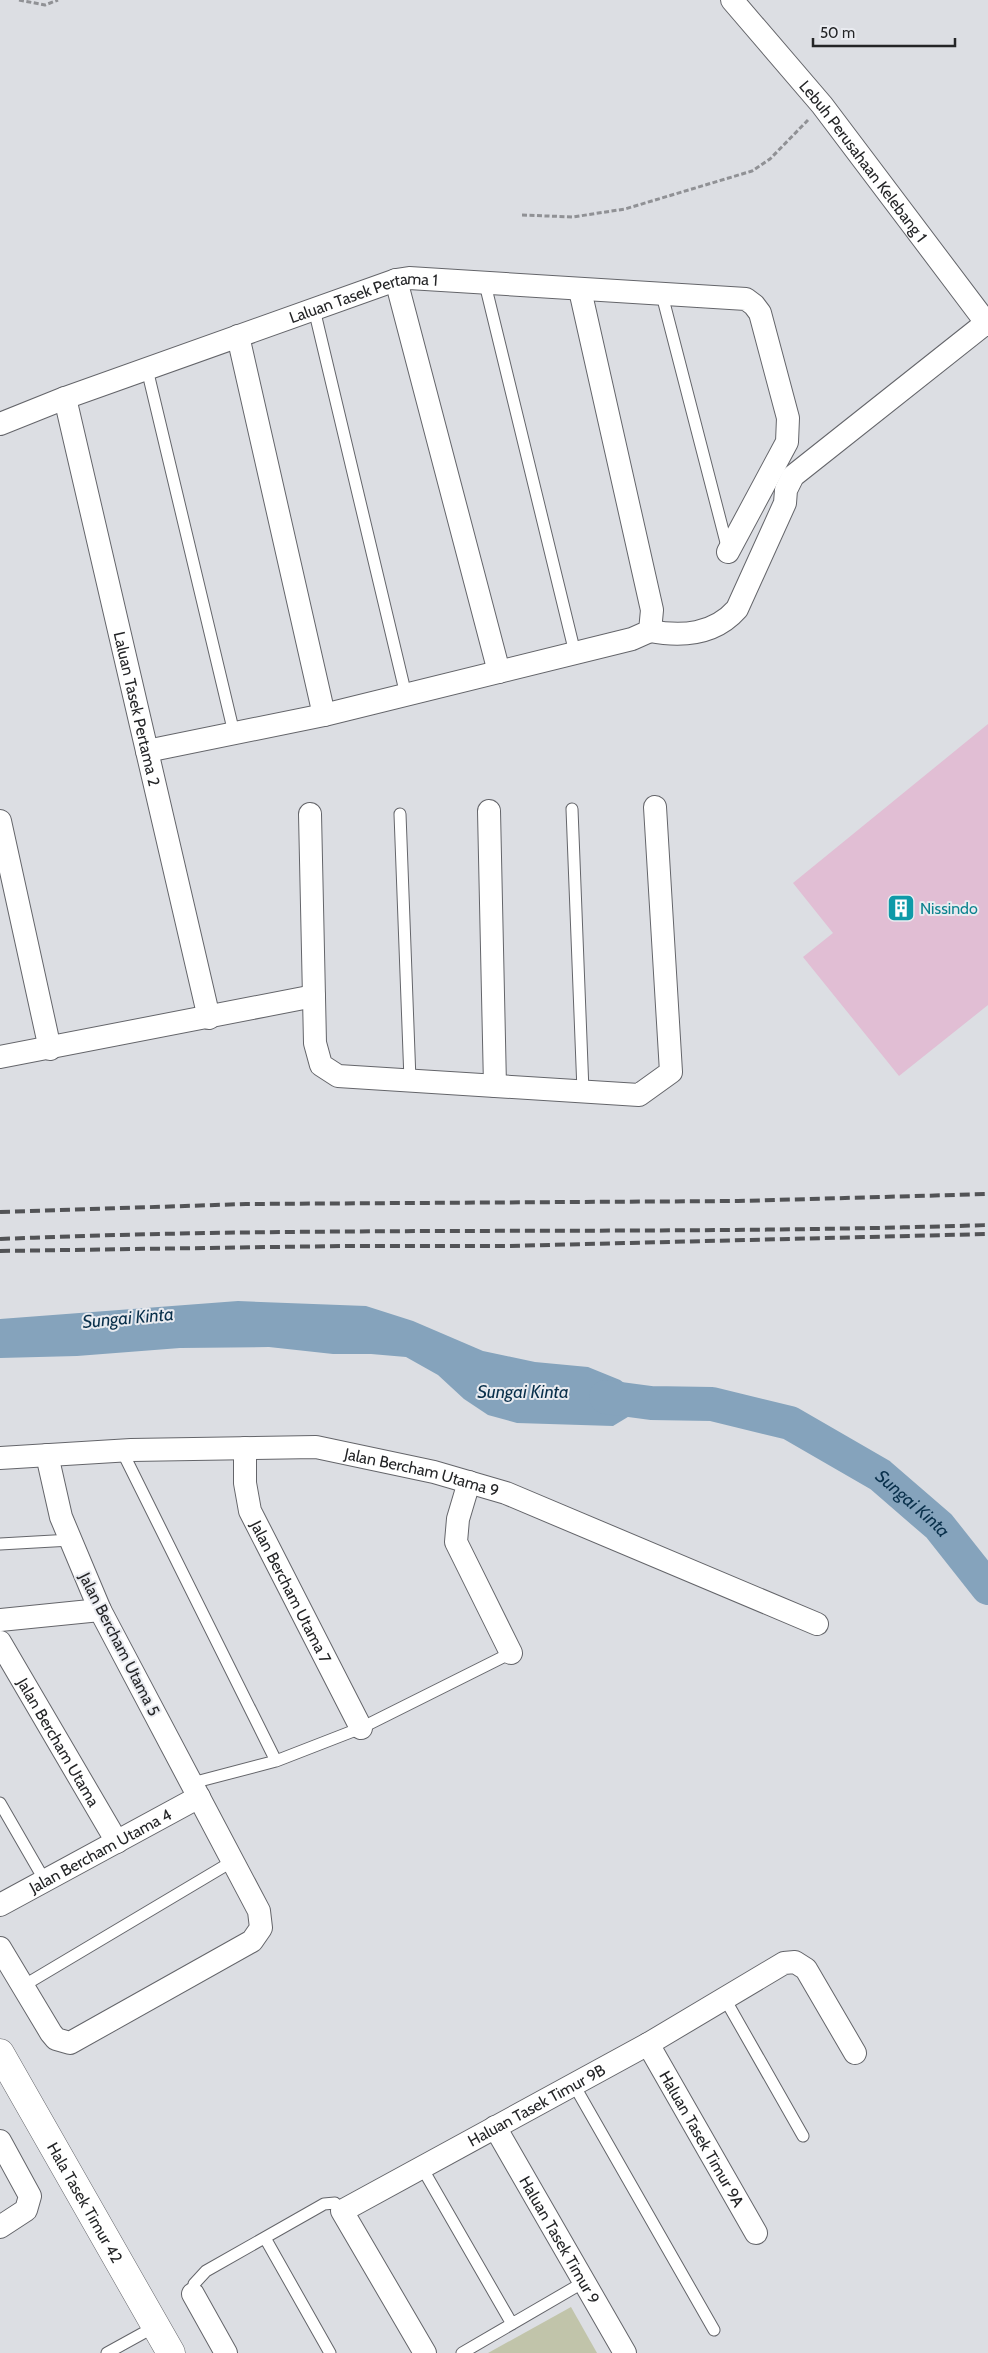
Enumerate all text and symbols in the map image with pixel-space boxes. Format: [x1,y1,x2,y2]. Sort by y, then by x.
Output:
scale bar [813,15,956,47]
text: 50 m [820,24,855,42]
street label: Lebuh Perusahaan Kelebang 1 [795,77,931,246]
street label: Laluan Tasek Pertama 1 [287,269,438,327]
street label: Laluan Tasek Pertama 2 [110,630,164,788]
building icon: Nissindo [886,893,916,923]
place label: Nissindo [920,899,978,918]
water label: Sungai Kinta [81,1303,175,1333]
water label: Sungai Kinta [477,1381,569,1403]
street label: Jalan Bercham Utama 9 [342,1444,501,1500]
water label: Sungai Kinta [871,1465,955,1542]
street label: Jalan Bercham Utama 7 [246,1517,335,1666]
street label: Jalan Bercham Utama 5 [75,1569,164,1719]
street label: Jalan Bercham Utama [13,1674,103,1810]
street label: Jalan Bercham Utama 4 [25,1805,175,1898]
street label: Haluan Tasek Timur 9B [465,2060,609,2150]
street label: Haluan Tasek Timur 9A [655,2067,748,2210]
street label: Hala Tasek Timur 42 [43,2139,126,2266]
street label: Haluan Tasek Timur 9 [515,2173,604,2307]

